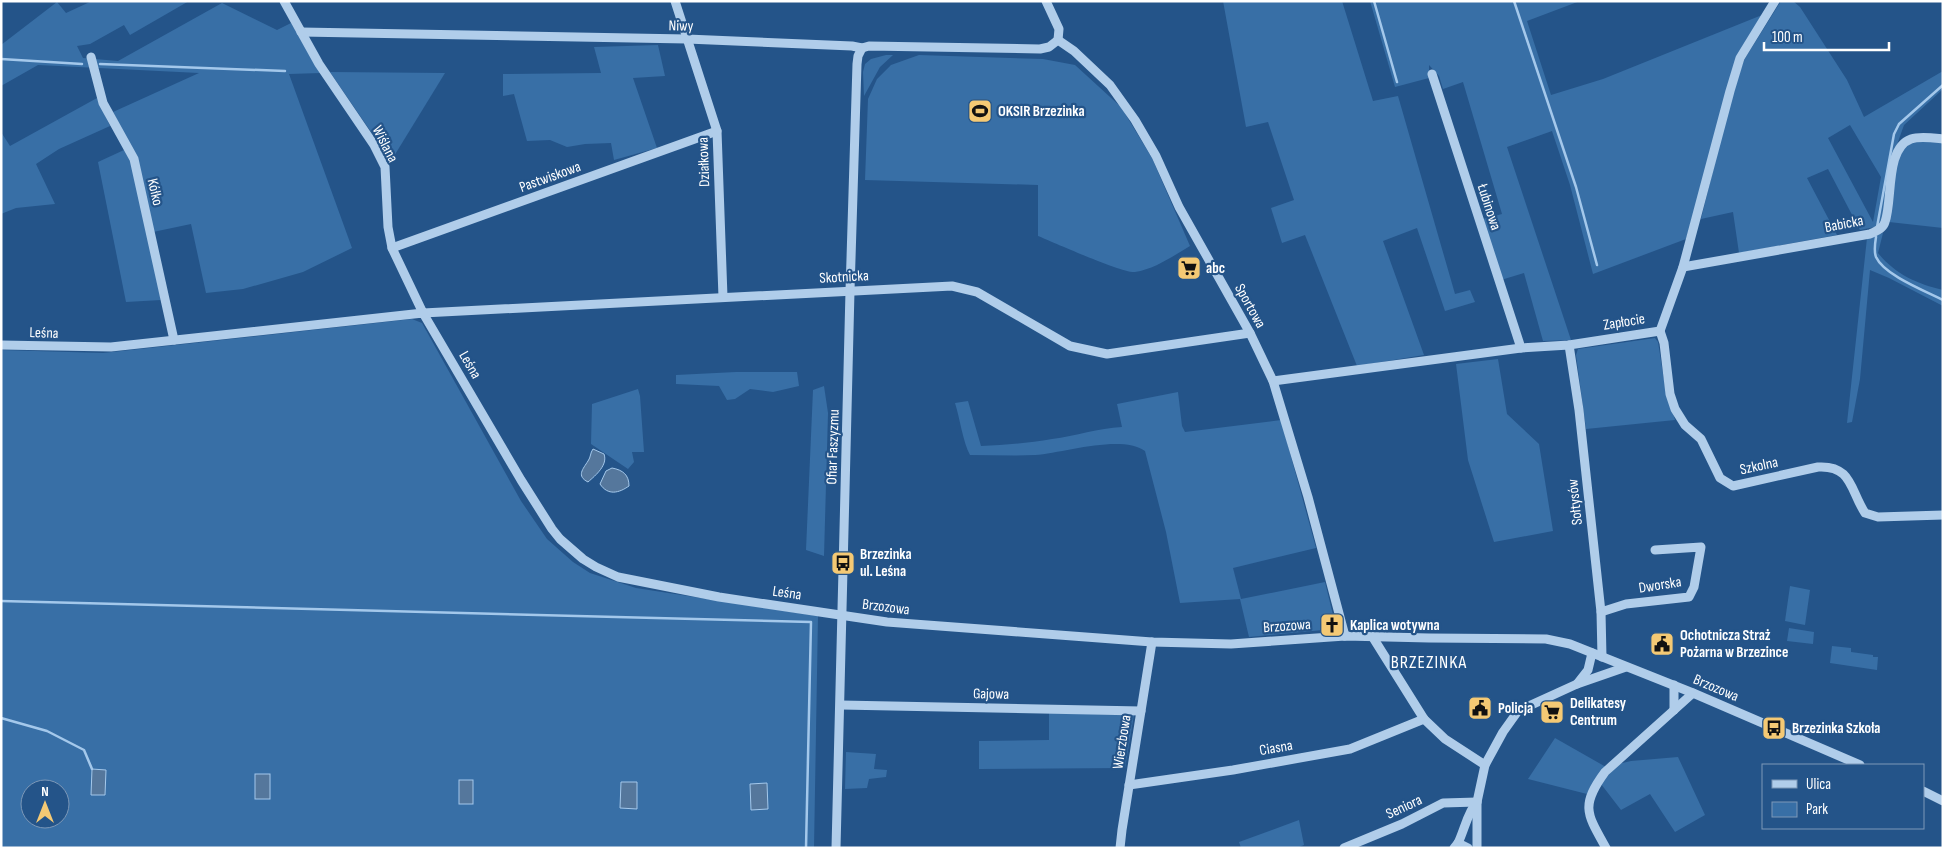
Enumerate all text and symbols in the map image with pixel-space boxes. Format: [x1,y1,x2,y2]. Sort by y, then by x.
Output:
street label: Niwy [669,16,694,36]
scale bar [1764,20,1889,52]
text: 100 m [1772,28,1803,47]
sports icon: OKSIR Brzezinka [967,98,993,124]
place label: OKSIR Brzezinka [998,102,1085,121]
street label: Wiślana [368,122,402,166]
street label: Działkowa [694,137,714,187]
street label: Pastwiskowa [517,157,584,197]
street label: Kółko [143,177,167,207]
street label: Łubinowa [1472,181,1505,233]
street label: Babicka [1823,211,1865,237]
supermarket icon: abc [1176,255,1202,281]
place label: abc [1206,259,1225,278]
street label: Skotnicka [819,266,869,288]
street label: Sportowa [1230,280,1270,332]
street label: Zapłocie [1602,309,1646,335]
street label: Leśna [29,323,59,343]
street label: Leśna [455,348,486,382]
street label: Ofiar Faszyzmu [822,409,844,485]
street label: Szkolna [1738,453,1780,479]
street label: Sołtysów [1563,477,1587,526]
place label: Brzezinka ul. Leśna [860,545,912,581]
bus stop icon: Brzezinka ul. Leśna [830,550,856,576]
street label: Dworska [1637,572,1683,598]
street label: Leśna [771,582,803,604]
street label: Brzozowa [861,595,911,619]
church icon: Kaplica wotywna [1319,612,1345,638]
street label: Brzozowa [1263,615,1312,637]
place label: Kaplica wotywna [1350,616,1440,635]
place label: Ochotnicza Straż Pożarna w Brzezince [1680,626,1788,662]
public building icon: Ochotnicza Straż Pożarna w Brzezince [1649,631,1675,657]
district label: BRZEZINKA [1391,652,1467,673]
street label: Brzozowa [1690,670,1742,706]
street label: Gajowa [973,684,1009,704]
place label: Delikatesy Centrum [1570,694,1627,730]
public building icon: Policja [1467,695,1493,721]
place label: Policja [1498,699,1533,718]
supermarket icon: Delikatesy Centrum [1539,699,1565,725]
street label: Wierzbowa [1108,713,1136,770]
bus stop icon: Brzezinka Szkoła [1761,715,1787,741]
place label: Brzezinka Szkoła [1792,719,1880,738]
street label: Ciasna [1258,736,1294,760]
legend [1762,764,1924,829]
text: Ulica [1806,775,1831,794]
north arrow [20,779,70,829]
text: N [41,783,49,800]
street label: Seniora [1383,790,1425,824]
text: Park [1806,800,1828,819]

